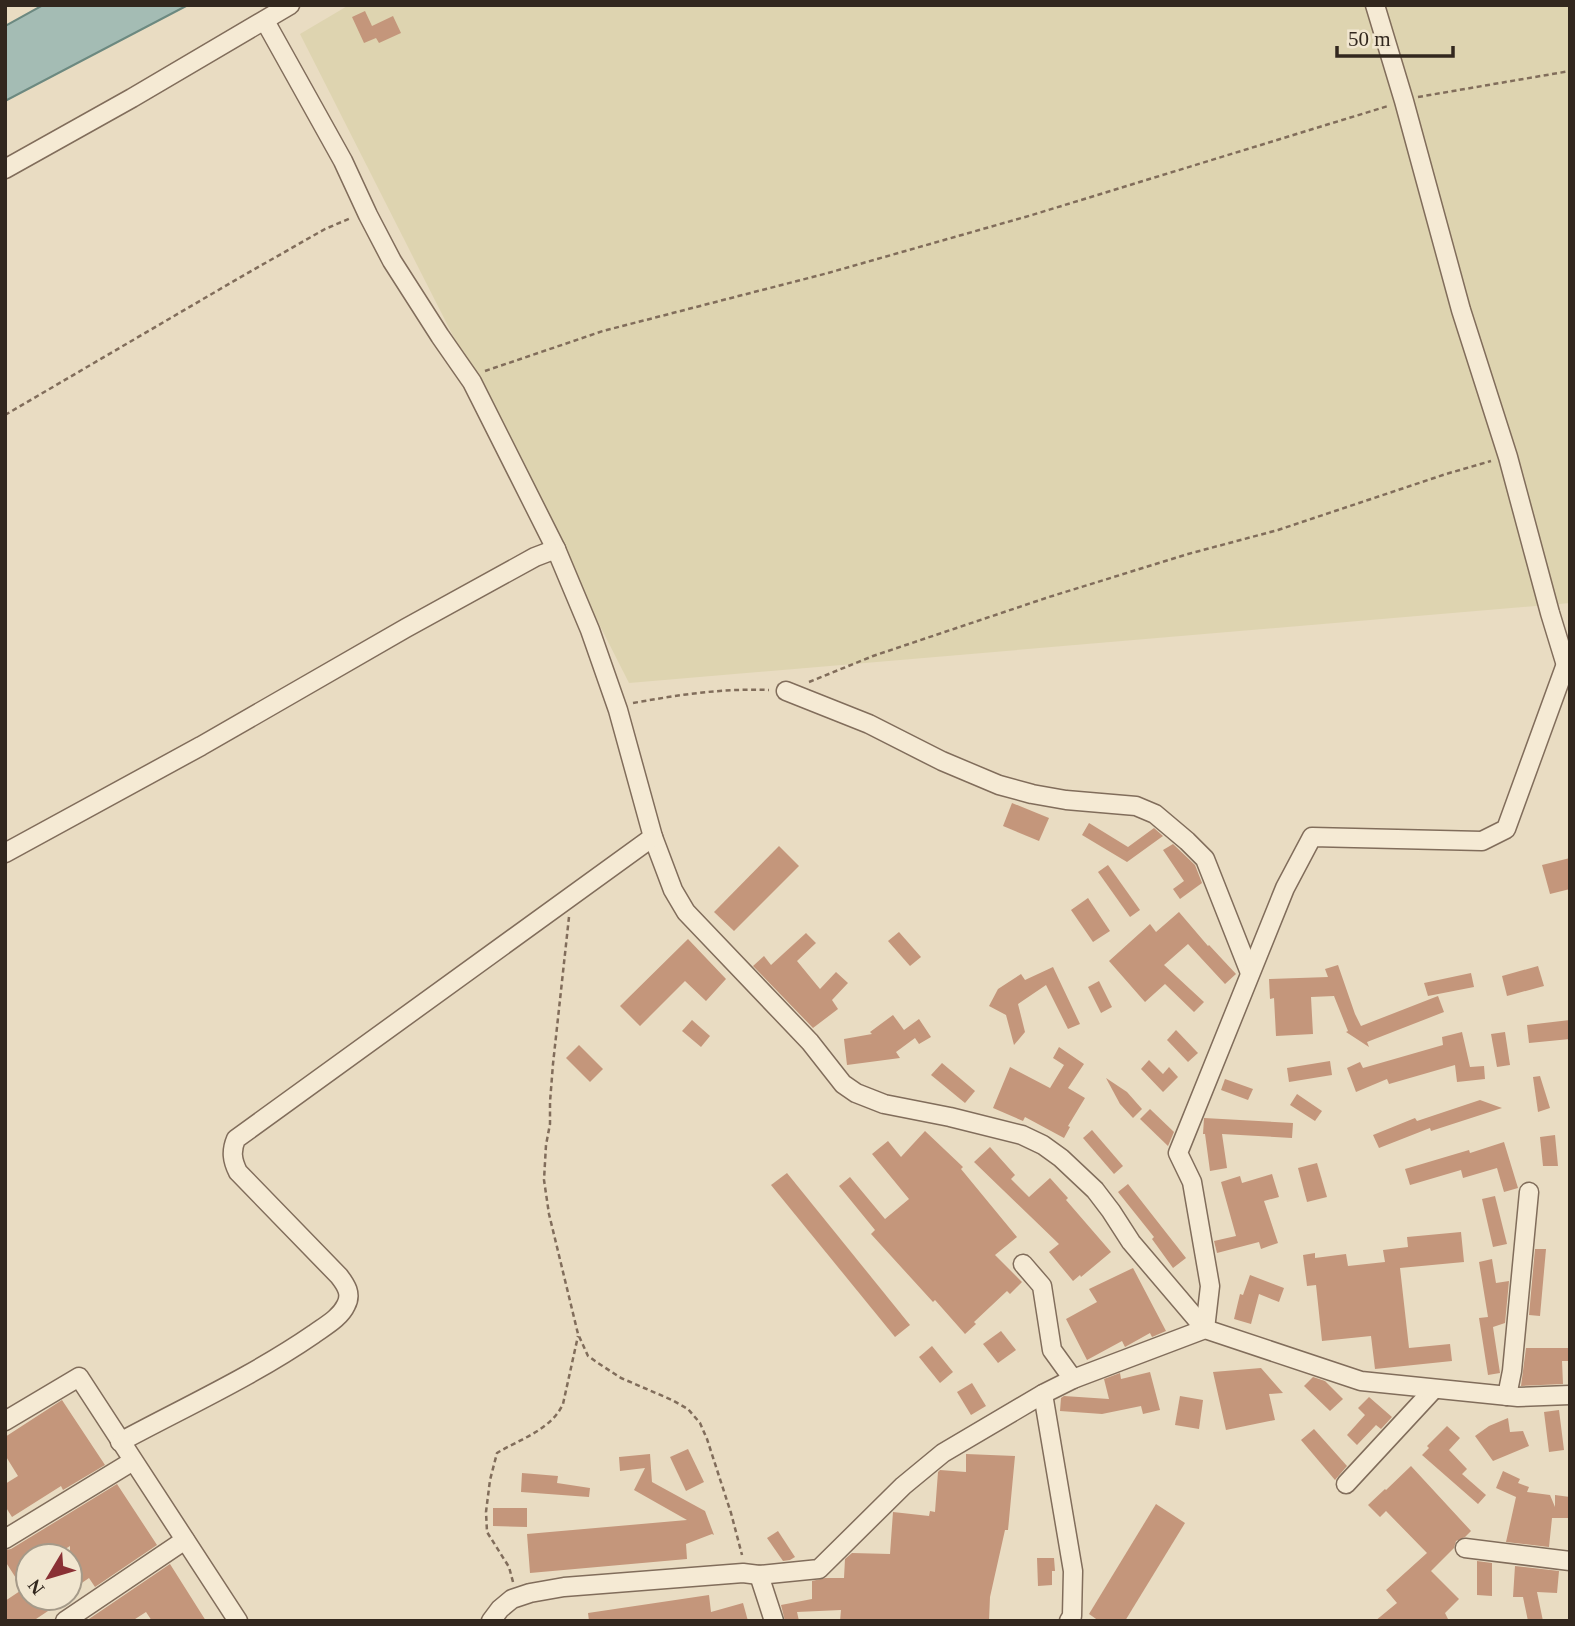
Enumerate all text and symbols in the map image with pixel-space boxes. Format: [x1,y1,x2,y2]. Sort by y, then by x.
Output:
scale bar [1337,14,1452,58]
text: 50 m [1348,27,1391,51]
north arrow [14,1542,84,1612]
text: N [23,1575,48,1599]

